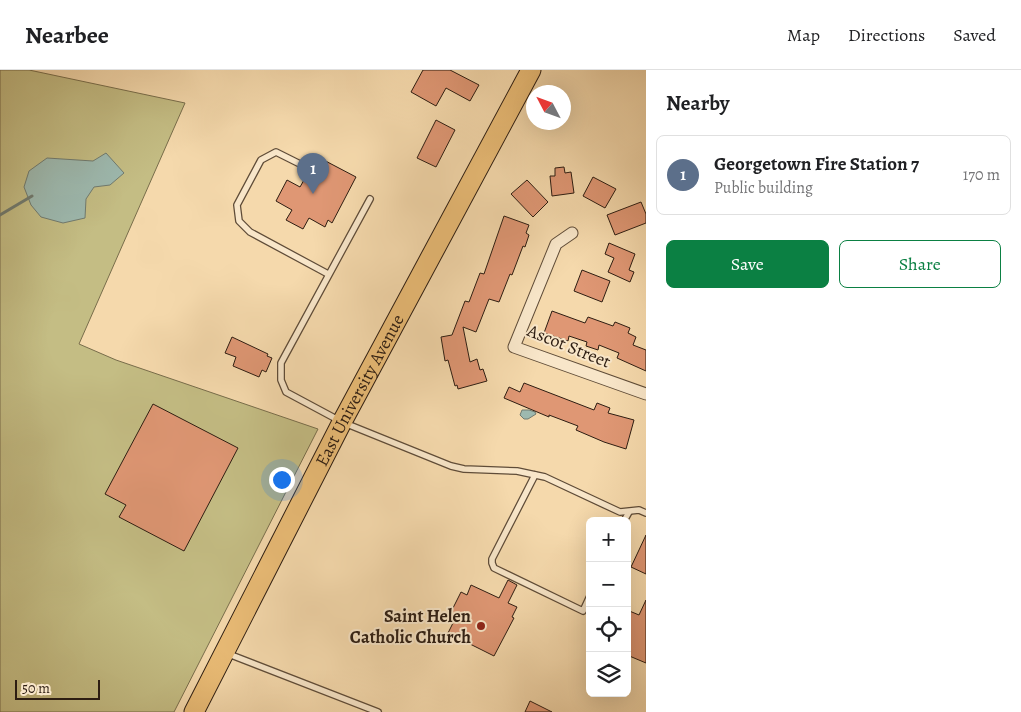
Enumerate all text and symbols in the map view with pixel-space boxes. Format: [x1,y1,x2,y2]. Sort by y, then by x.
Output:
text: Nearbee [25,19,109,51]
text: Map [787,23,820,47]
text: Directions [848,23,925,47]
text: Saved [953,23,996,47]
north arrow [526,85,571,130]
text: Nearby [666,89,729,117]
text: Georgetown Fire Station 7 [714,151,919,177]
pin: 1 [297,153,329,194]
text: 1 [680,164,686,186]
text: 170 m [963,164,1000,186]
text: Public building [714,177,813,199]
button: Save [666,240,829,288]
button: Share [839,240,1001,288]
street label: East University Avenue [310,310,410,470]
street label: Ascot Street [523,318,614,374]
your location [269,467,295,493]
map controls [586,517,631,697]
button: + [586,517,631,562]
button: − [586,562,631,607]
place label: Saint Helen Catholic Church [350,604,471,649]
button: locate [586,607,631,652]
marker: Saint Helen Catholic Church [475,620,487,632]
button: layers [586,652,631,697]
scale bar [15,677,100,700]
text: 50 m [22,679,50,698]

